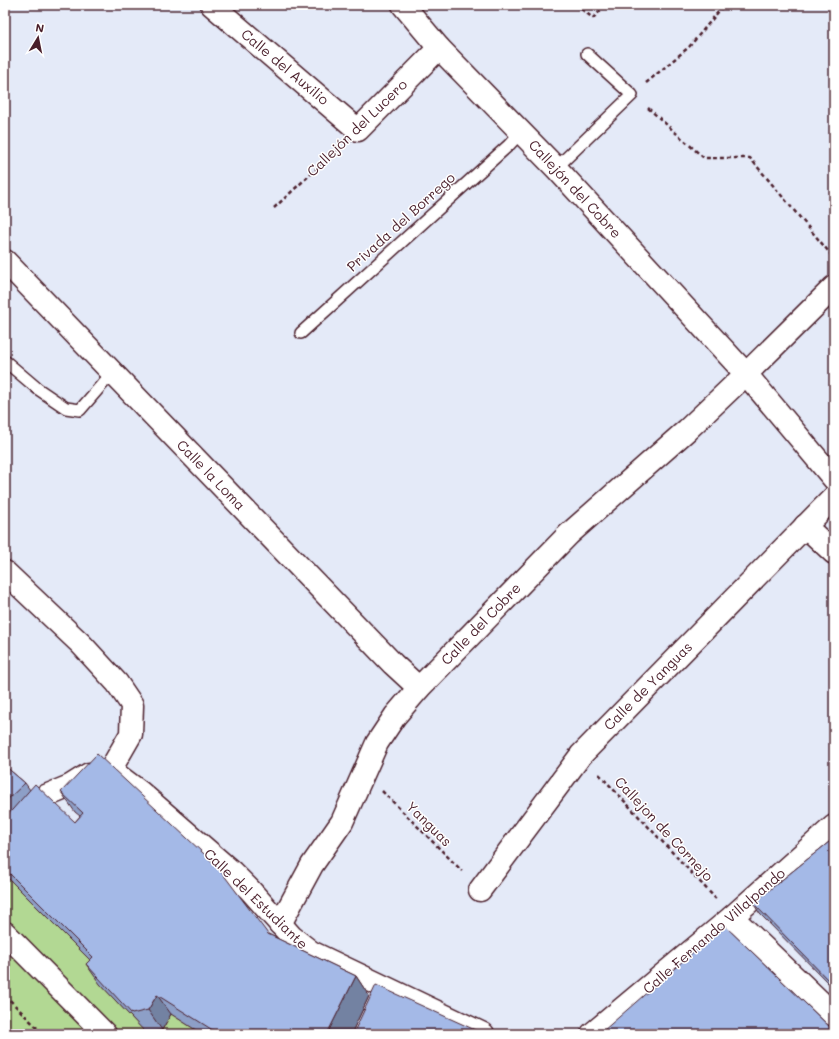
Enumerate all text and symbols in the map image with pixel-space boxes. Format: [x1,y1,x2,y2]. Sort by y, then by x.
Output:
north arrow [18,18,58,58]
text: N [34,20,45,36]
street label: Calle del Auxilio [237,24,333,109]
street label: Callejón del Lucero [302,75,411,180]
street label: Callejón del Cobre [525,135,626,242]
street label: Privada del Borrego [342,168,459,275]
street label: Calle la Loma [173,435,250,514]
street label: Calle del Cobre [437,578,525,669]
street label: Calle de Yanguas [599,637,696,734]
street label: Callejon de Cornejo [611,772,718,885]
street label: Yanguas [403,797,456,850]
street label: Calle del Estudiante [200,844,312,953]
street label: Calle Fernando Villalpando [638,863,789,998]

